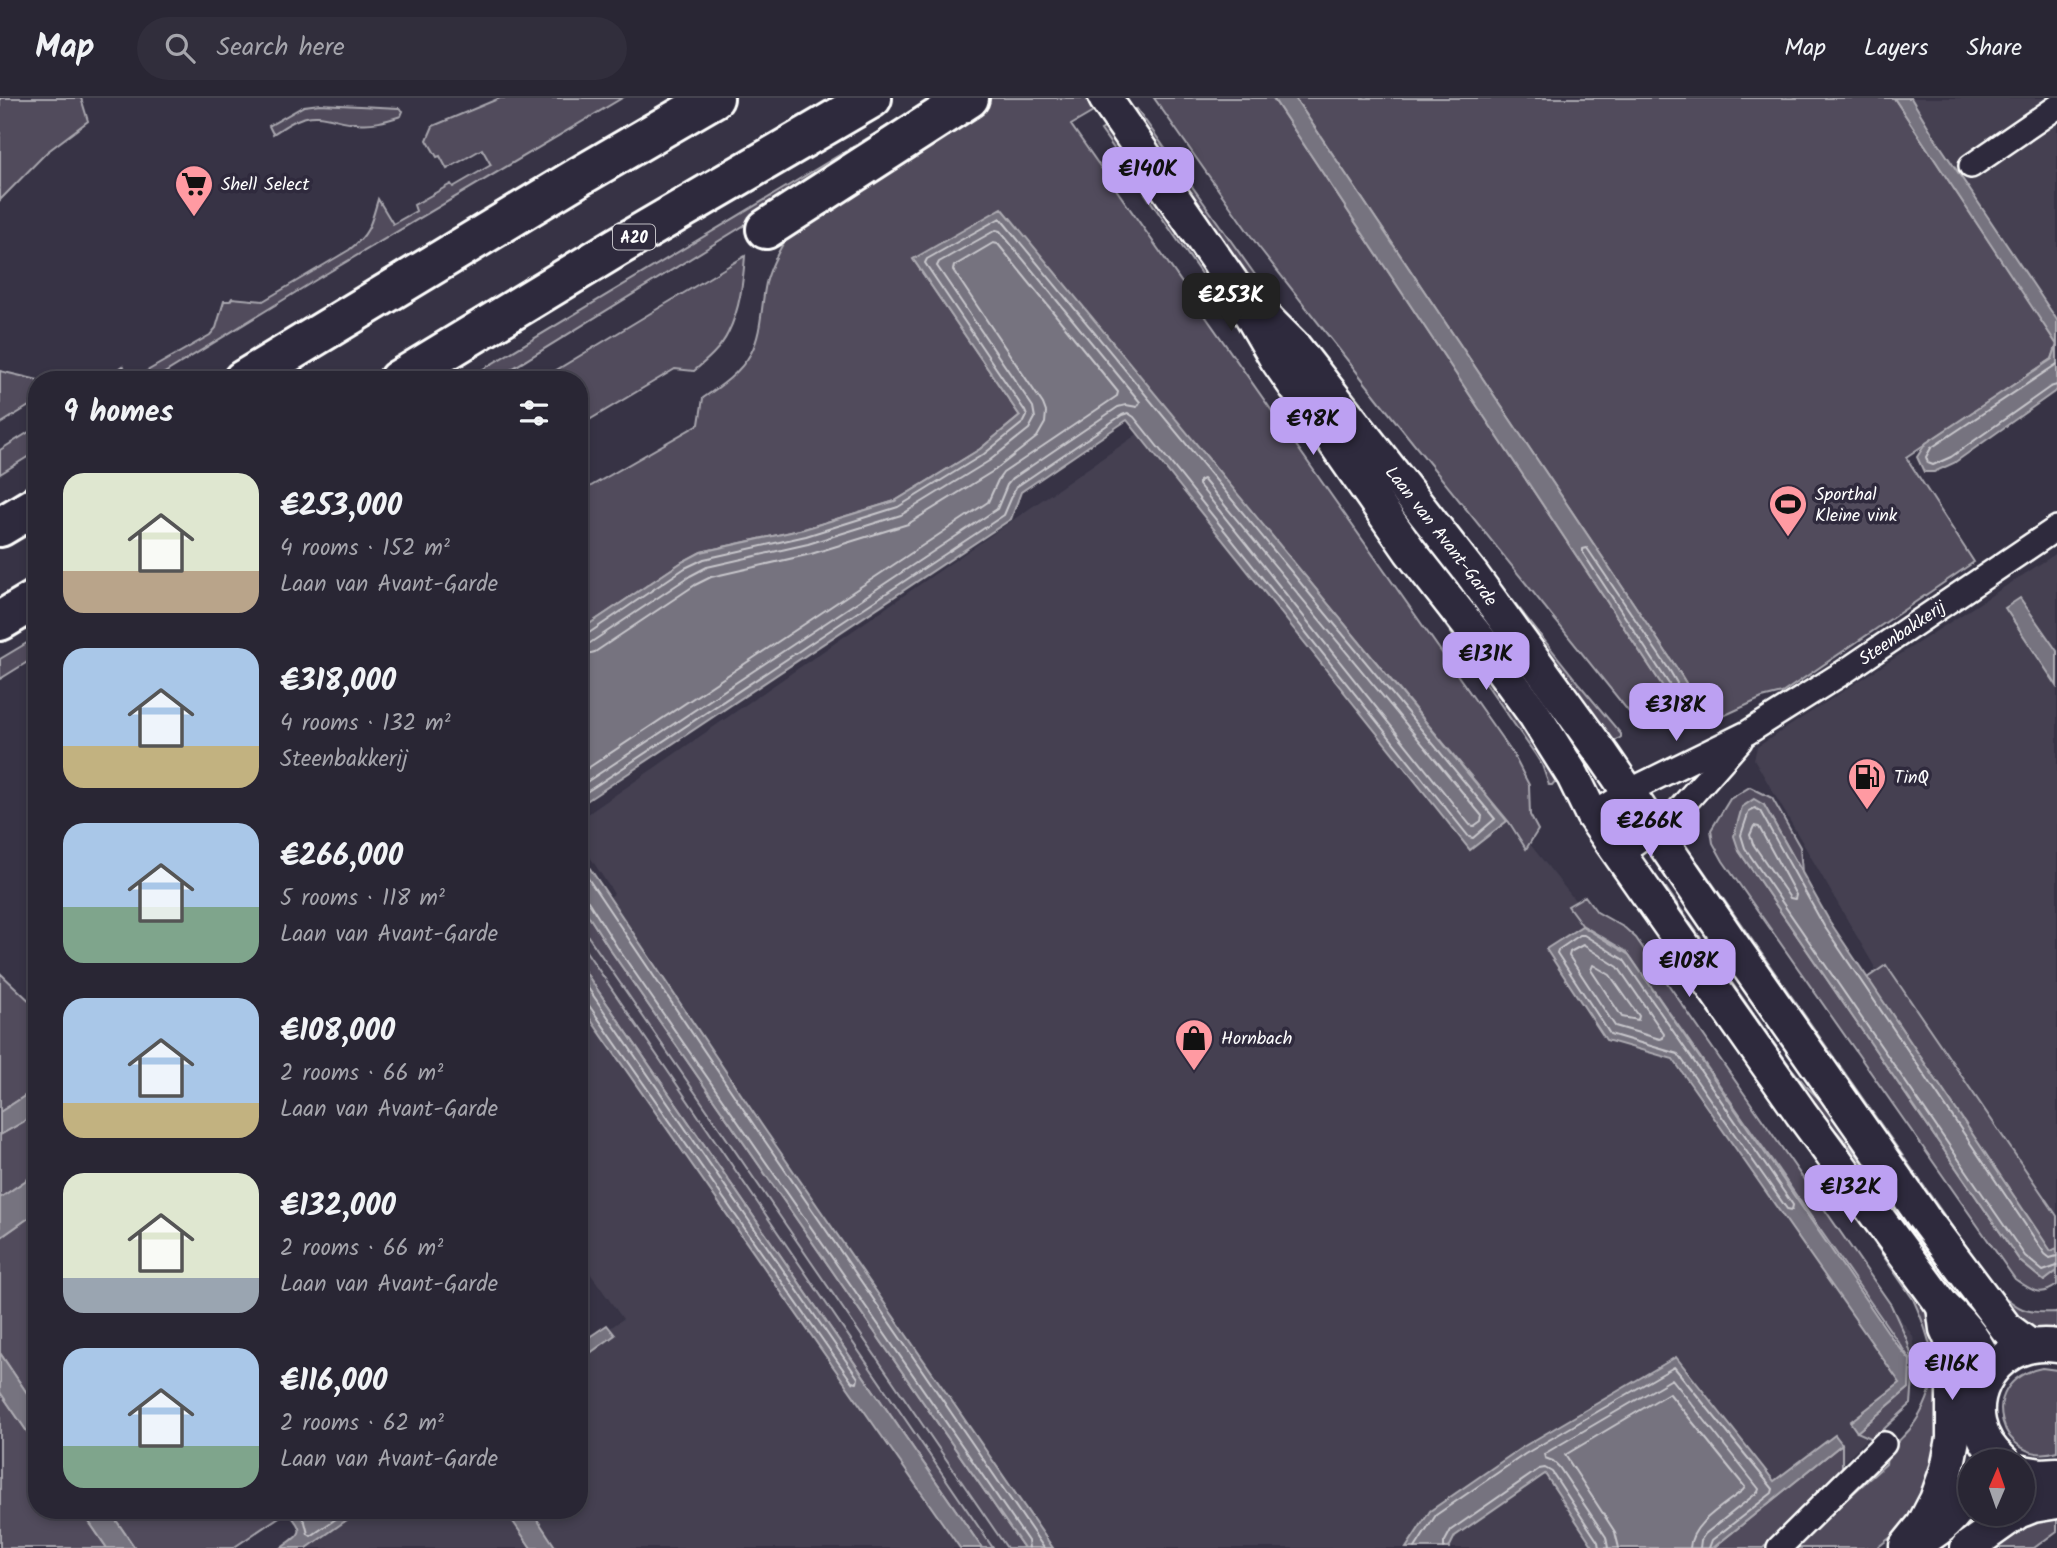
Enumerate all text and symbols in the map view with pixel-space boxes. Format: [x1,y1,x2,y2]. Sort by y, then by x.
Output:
search box [137,17,627,80]
text: Map [35,22,95,75]
text: Search here [217,27,345,69]
icon: search [161,29,199,67]
text: Map [1784,29,1826,68]
text: Layers [1864,29,1928,68]
text: Share [1966,29,2022,68]
pin: €140K [1099,148,1197,207]
text: €140K [1118,152,1178,188]
supermarket icon: Shell Select [173,163,215,218]
place label: Shell Select [221,171,311,200]
road number: A20 [613,225,655,250]
pin: €253K [1182,274,1280,333]
text: €253K [1198,278,1264,314]
text: 9 homes [63,389,174,437]
icon: filters [515,394,553,432]
pin: €98K [1272,398,1354,457]
text: €98K [1286,402,1340,438]
street label: Laan van Avant-Garde [1377,460,1504,613]
place label: Sporthal Kleine vink [1815,481,1898,531]
text: €253,000 [280,483,402,531]
sports icon: Sporthal Kleine vink [1767,483,1809,538]
icon: home [119,501,203,585]
text: 4 rooms · 152 m² [280,531,450,567]
text: Laan van Avant-Garde [280,567,498,603]
street label: Steenbakkerij [1853,593,1953,674]
pin: €131K [1437,632,1535,692]
text: €131K [1459,637,1513,673]
text: €318,000 [280,658,396,706]
icon: home [119,676,203,760]
pin: €318K [1627,684,1725,743]
text: €318K [1645,688,1707,724]
text: 4 rooms · 132 m² [280,706,451,742]
text: Steenbakkerij [280,742,408,778]
fuel station icon: TinQ [1846,756,1888,811]
place label: TinQ [1894,764,1929,793]
pin: €266K [1601,800,1699,859]
text: €266K [1617,804,1683,840]
text: €266,000 [280,833,403,881]
icon: home [119,851,203,935]
text: 5 rooms · 118 m² [280,881,445,917]
text: Laan van Avant-Garde [280,917,498,953]
pin: €108K [1640,940,1738,999]
text: €108K [1659,944,1719,980]
text: €108,000 [280,1008,395,1056]
shop icon: Hornbach [1173,1017,1215,1072]
place label: Hornbach [1221,1025,1292,1054]
icon: home [119,1026,203,1110]
text: 2 rooms · 66 m² [280,1056,443,1092]
text: Laan van Avant-Garde [280,1092,498,1128]
pin: €132K [1802,1166,1900,1225]
text: €132K [1820,1170,1882,1206]
text: €132,000 [280,1183,396,1231]
icon: home [119,1201,203,1285]
text: 2 rooms · 66 m² [280,1231,443,1267]
text: Laan van Avant-Garde [280,1267,498,1303]
pin: €116K [1903,1342,2001,1402]
text: €116K [1925,1347,1979,1383]
text: €116,000 [280,1358,387,1406]
icon: home [119,1376,203,1460]
text: 2 rooms · 62 m² [280,1406,444,1442]
text: Laan van Avant-Garde [280,1442,498,1478]
north arrow [1958,1449,2035,1526]
map controls [1958,1449,2035,1526]

